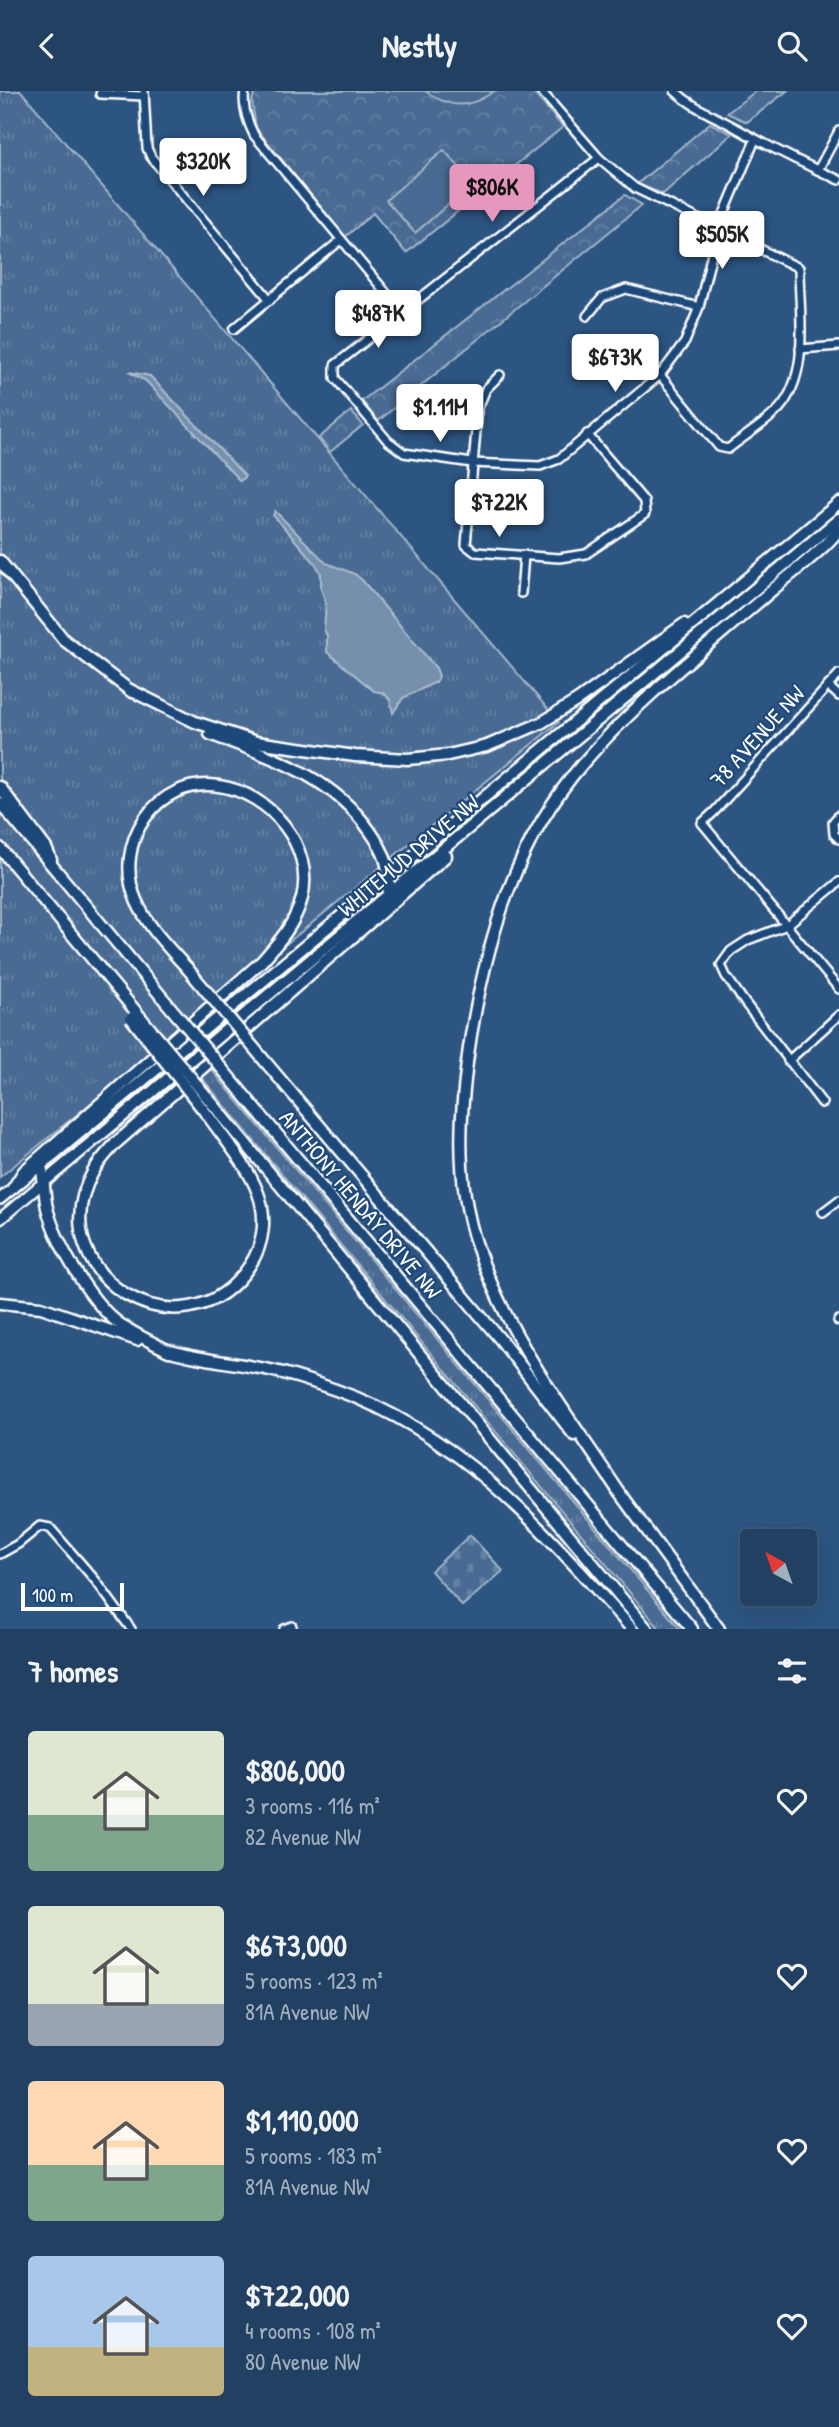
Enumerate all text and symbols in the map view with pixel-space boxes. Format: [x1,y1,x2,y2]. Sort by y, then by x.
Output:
text: Nestly [382,24,457,67]
icon: back [28,27,66,65]
icon: search [773,27,811,65]
pin: $320K [154,139,252,198]
text: $320K [175,145,231,176]
pin: $806K [443,165,541,224]
text: $806K [465,171,519,202]
pin: $505K [673,211,771,271]
text: $505K [695,218,749,249]
pin: $487K [329,291,427,350]
text: $487K [351,297,405,328]
pin: $673K [566,335,664,394]
text: $673K [588,341,642,372]
pin: $1.11M [383,385,497,444]
text: $1.11M [412,391,468,422]
pin: $722K [450,479,548,539]
text: $722K [471,486,527,517]
street label: 78 AVENUE NW [703,678,811,794]
street label: WHITEMUD DRIVE NW [331,787,485,923]
street label: ANTHONY HENDAY DRIVE NW [273,1103,449,1305]
north arrow [740,1529,817,1607]
map controls [740,1529,817,1606]
scale bar [21,1580,124,1612]
text: 100 m [32,1582,73,1608]
text: 7 homes [28,1651,118,1691]
icon: filters [773,1652,811,1690]
text: $806,000 [245,1750,345,1790]
icon: home [84,1759,168,1843]
icon: heart [773,1782,811,1820]
text: 3 rooms · 116 m² [245,1790,380,1821]
text: 82 Avenue NW [245,1821,361,1852]
text: $673,000 [245,1925,347,1965]
icon: home [84,1934,168,2018]
icon: heart [773,1957,811,1995]
text: 5 rooms · 123 m² [245,1965,383,1996]
text: 81A Avenue NW [245,1996,370,2027]
text: $1,110,000 [245,2100,359,2140]
icon: home [84,2109,168,2193]
icon: heart [773,2132,811,2170]
text: 5 rooms · 183 m² [245,2140,382,2171]
text: 81A Avenue NW [245,2171,370,2202]
text: $722,000 [245,2275,350,2315]
icon: home [84,2284,168,2368]
icon: heart [773,2307,811,2345]
text: 4 rooms · 108 m² [245,2315,381,2346]
text: 80 Avenue NW [245,2346,361,2377]

